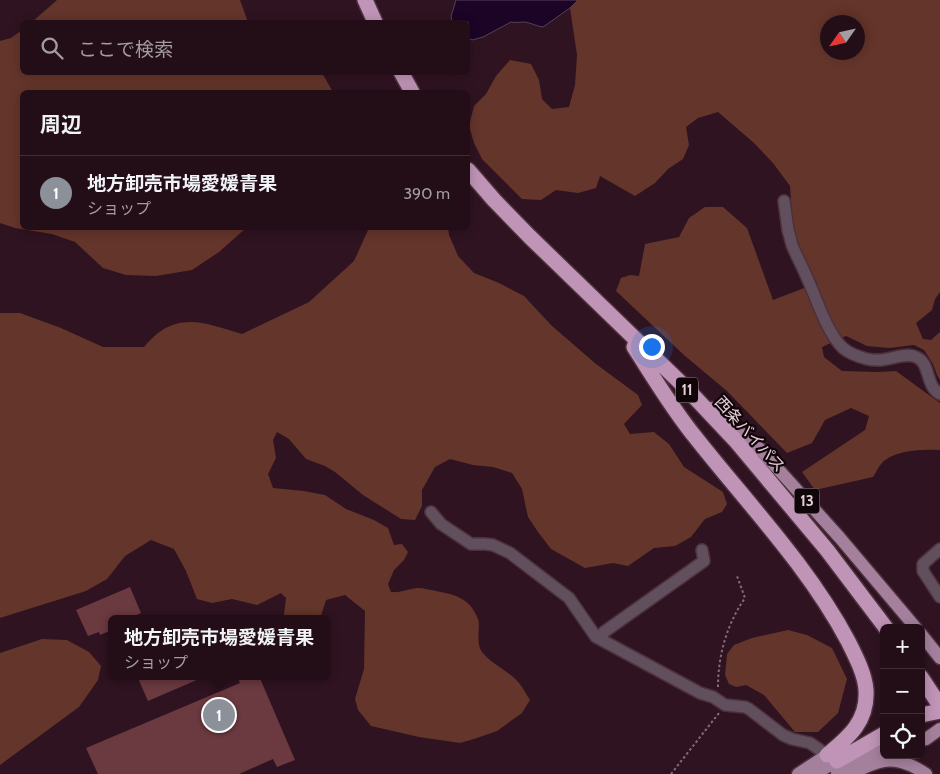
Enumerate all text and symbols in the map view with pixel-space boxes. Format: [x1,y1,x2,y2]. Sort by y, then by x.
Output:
north arrow [820,15,865,60]
search box [20,20,470,75]
icon: search [38,34,66,62]
text: ここで検索 [78,38,173,61]
text: 周辺 [40,112,82,137]
text: 地方卸売市場愛媛青果 [87,172,277,195]
text: 1 [53,184,59,203]
text: 390 m [403,184,450,203]
text: ショップ [87,199,151,218]
your location [639,334,665,360]
road number: 11 [676,378,698,402]
street label: 西条バイパス [711,392,789,476]
road number: 13 [794,488,820,514]
popup [108,615,330,680]
map controls [880,624,925,759]
button: + [880,624,925,669]
text: 地方卸売市場愛媛青果 [124,626,314,649]
text: ショップ [124,653,188,672]
button: − [880,669,925,714]
pin: 1 [203,696,235,734]
button: locate [880,714,925,759]

